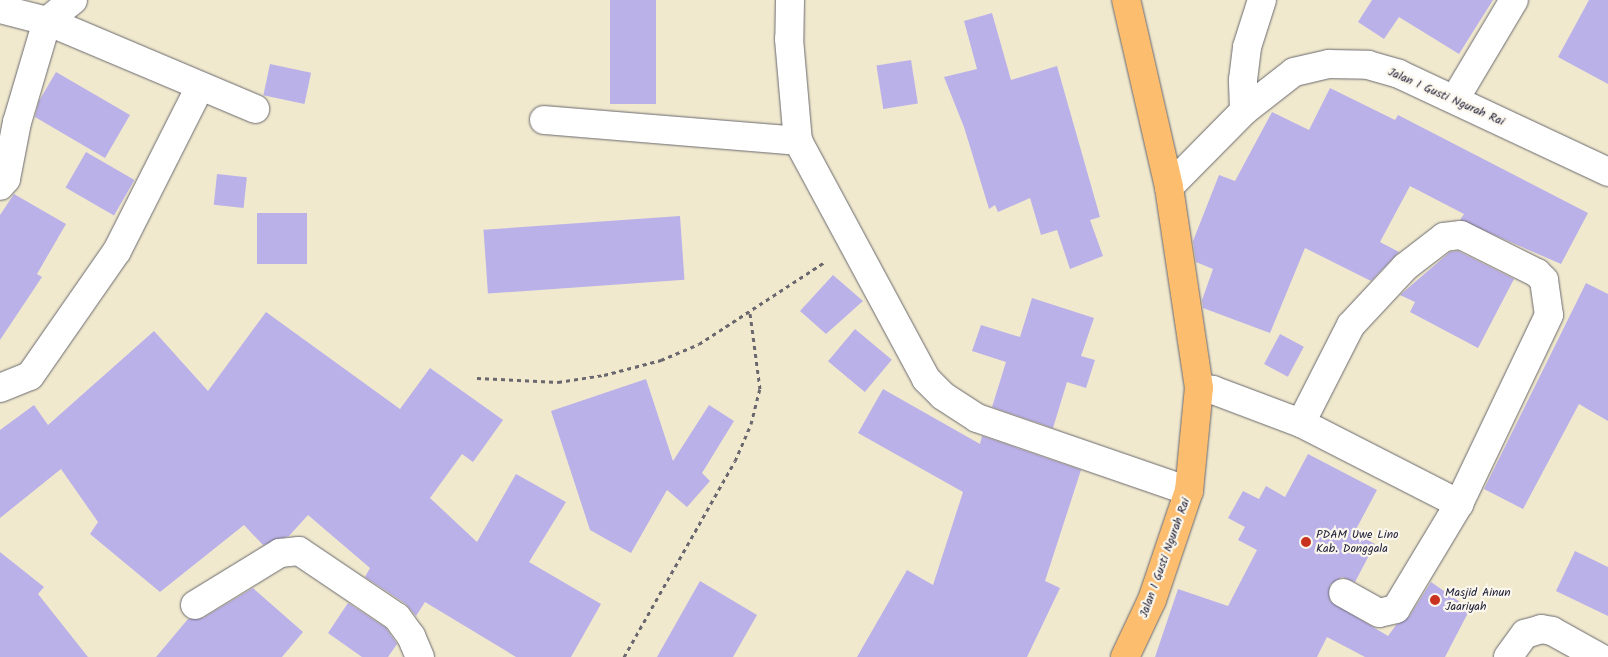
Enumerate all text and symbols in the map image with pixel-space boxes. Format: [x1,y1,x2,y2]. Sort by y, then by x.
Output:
street label: Jalan I Gusti Ngurah Rai [1386,65,1506,129]
street label: Jalan I Gusti Ngurah Rai [1137,496,1193,620]
place label: PDAM Uwe Lino Kab. Donggala [1316,528,1399,556]
marker: PDAM Uwe Lino Kab. Donggala [1300,536,1312,548]
place label: Masjid Ainun Jaariyah [1445,586,1511,614]
marker: Masjid Ainun Jaariyah [1429,594,1441,606]

